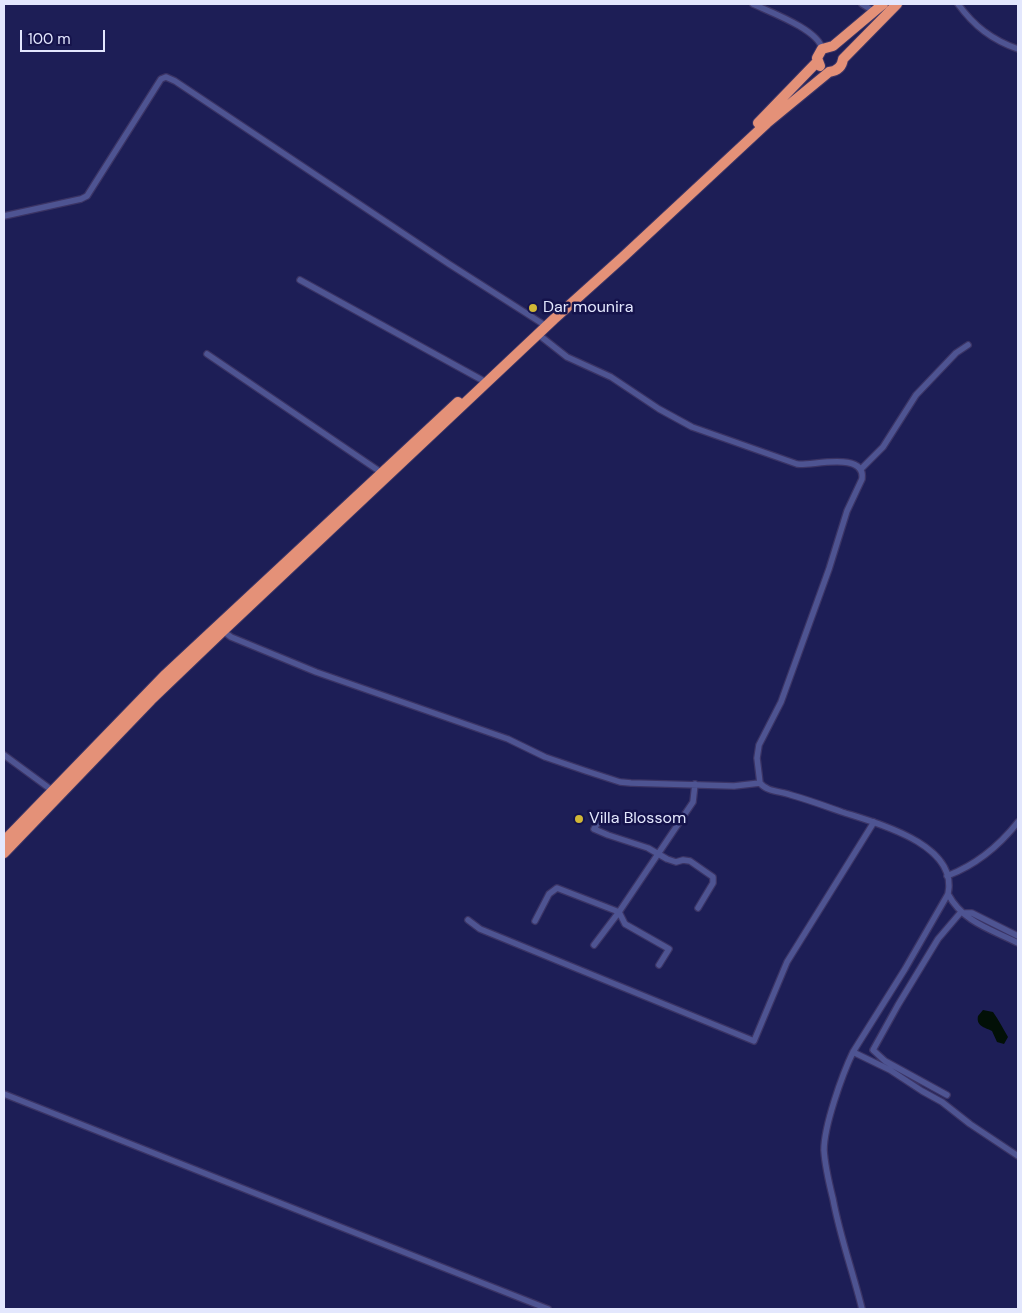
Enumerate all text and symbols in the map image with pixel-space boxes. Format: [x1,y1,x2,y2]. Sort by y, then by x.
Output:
scale bar [22,20,108,52]
text: 100 m [28,29,71,49]
place label: Dar mounira [543,298,633,318]
marker: Dar mounira [527,302,539,314]
place label: Villa Blossom [589,809,686,829]
marker: Villa Blossom [573,813,585,825]

